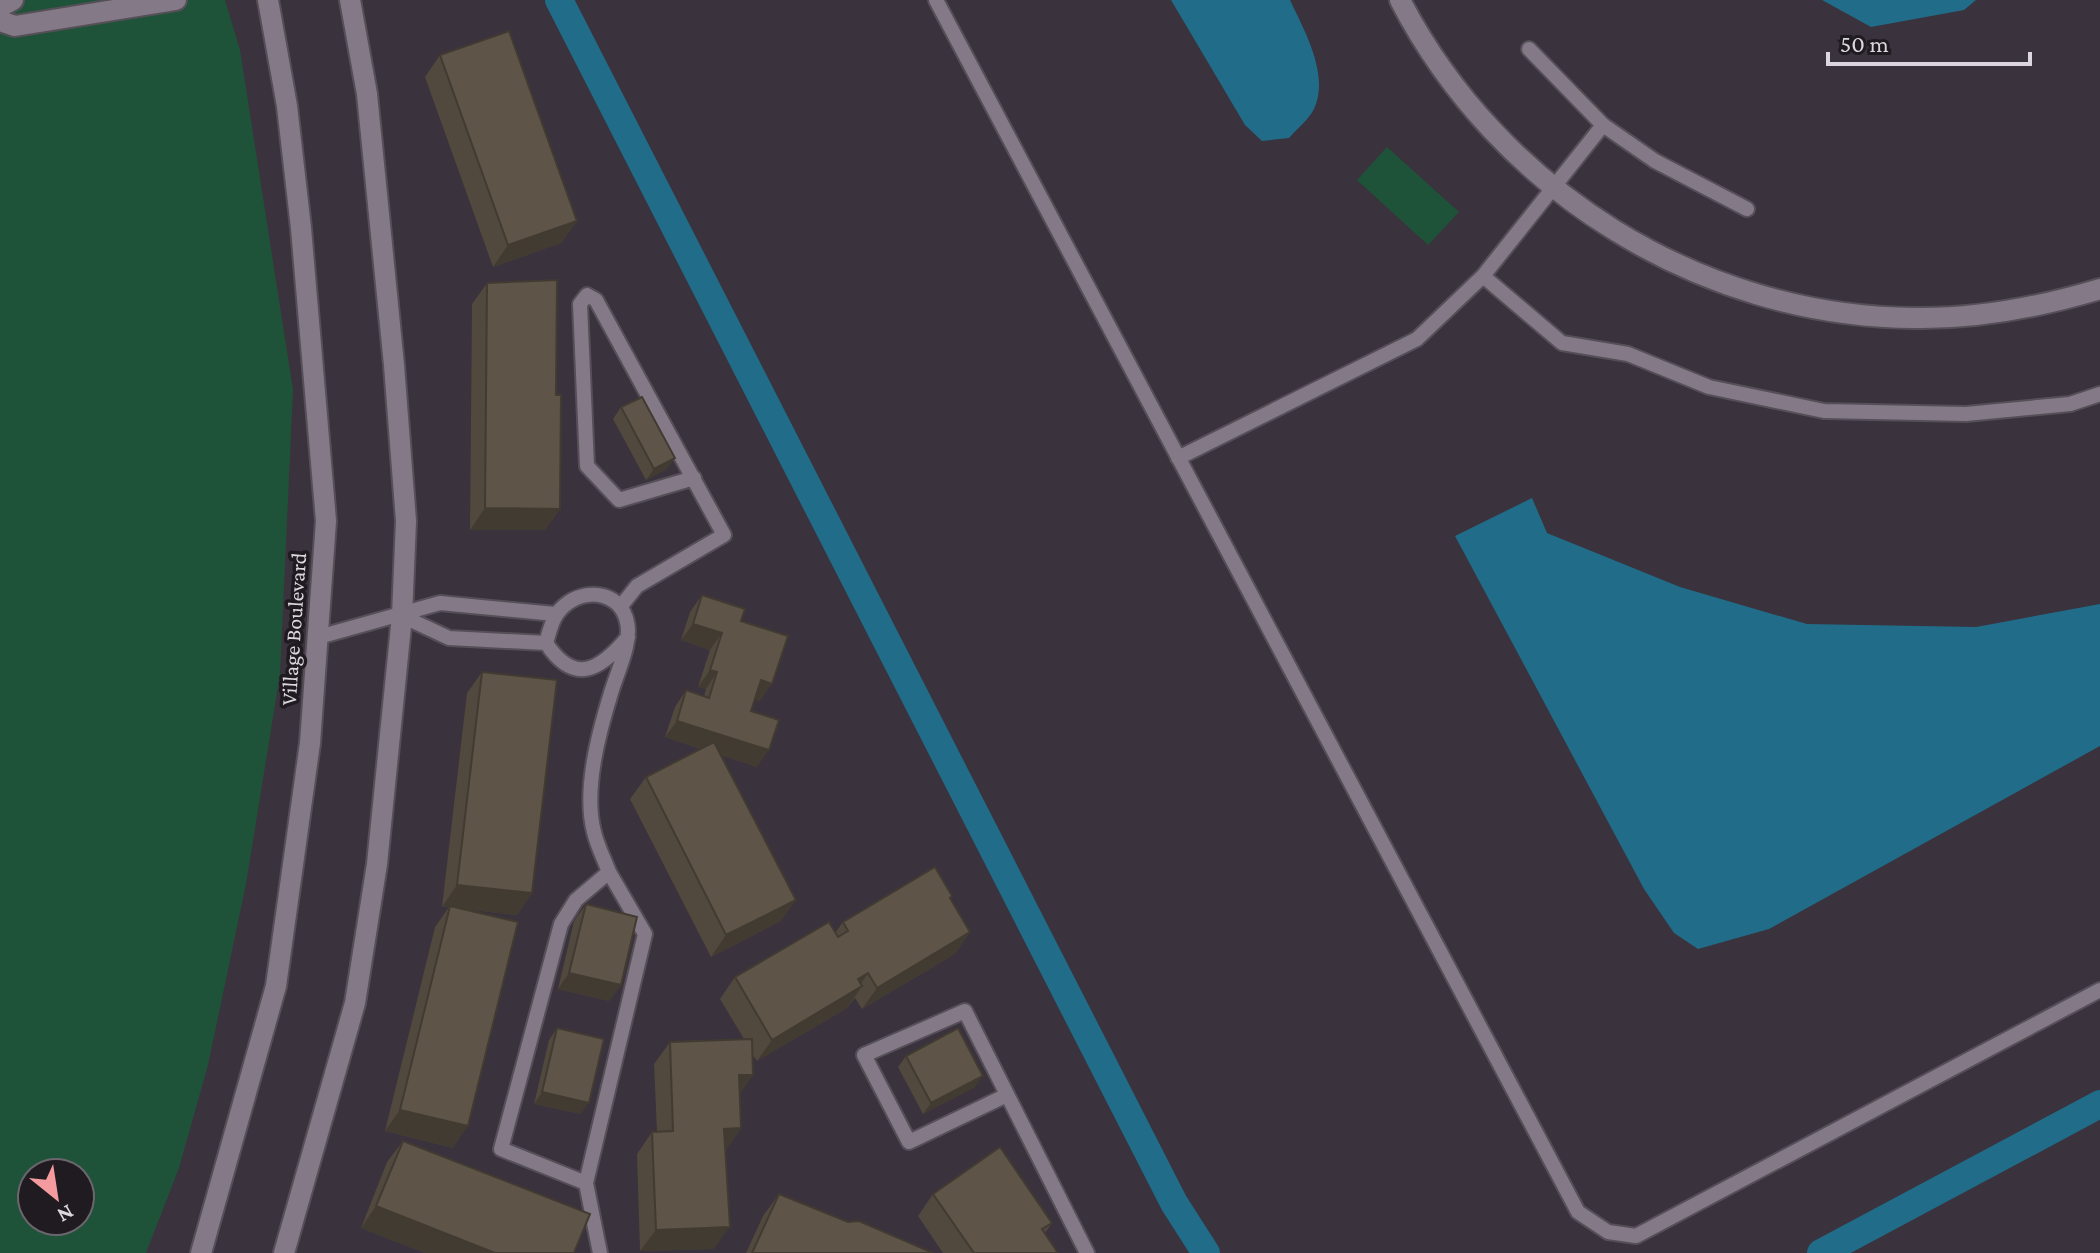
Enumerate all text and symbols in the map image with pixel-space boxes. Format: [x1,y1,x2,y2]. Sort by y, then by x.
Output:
scale bar [1828,16,2030,66]
text: 50 m [1840,30,1889,57]
street label: Village Boulevard [276,551,311,706]
north arrow [16,1157,96,1237]
text: N [53,1199,78,1228]

